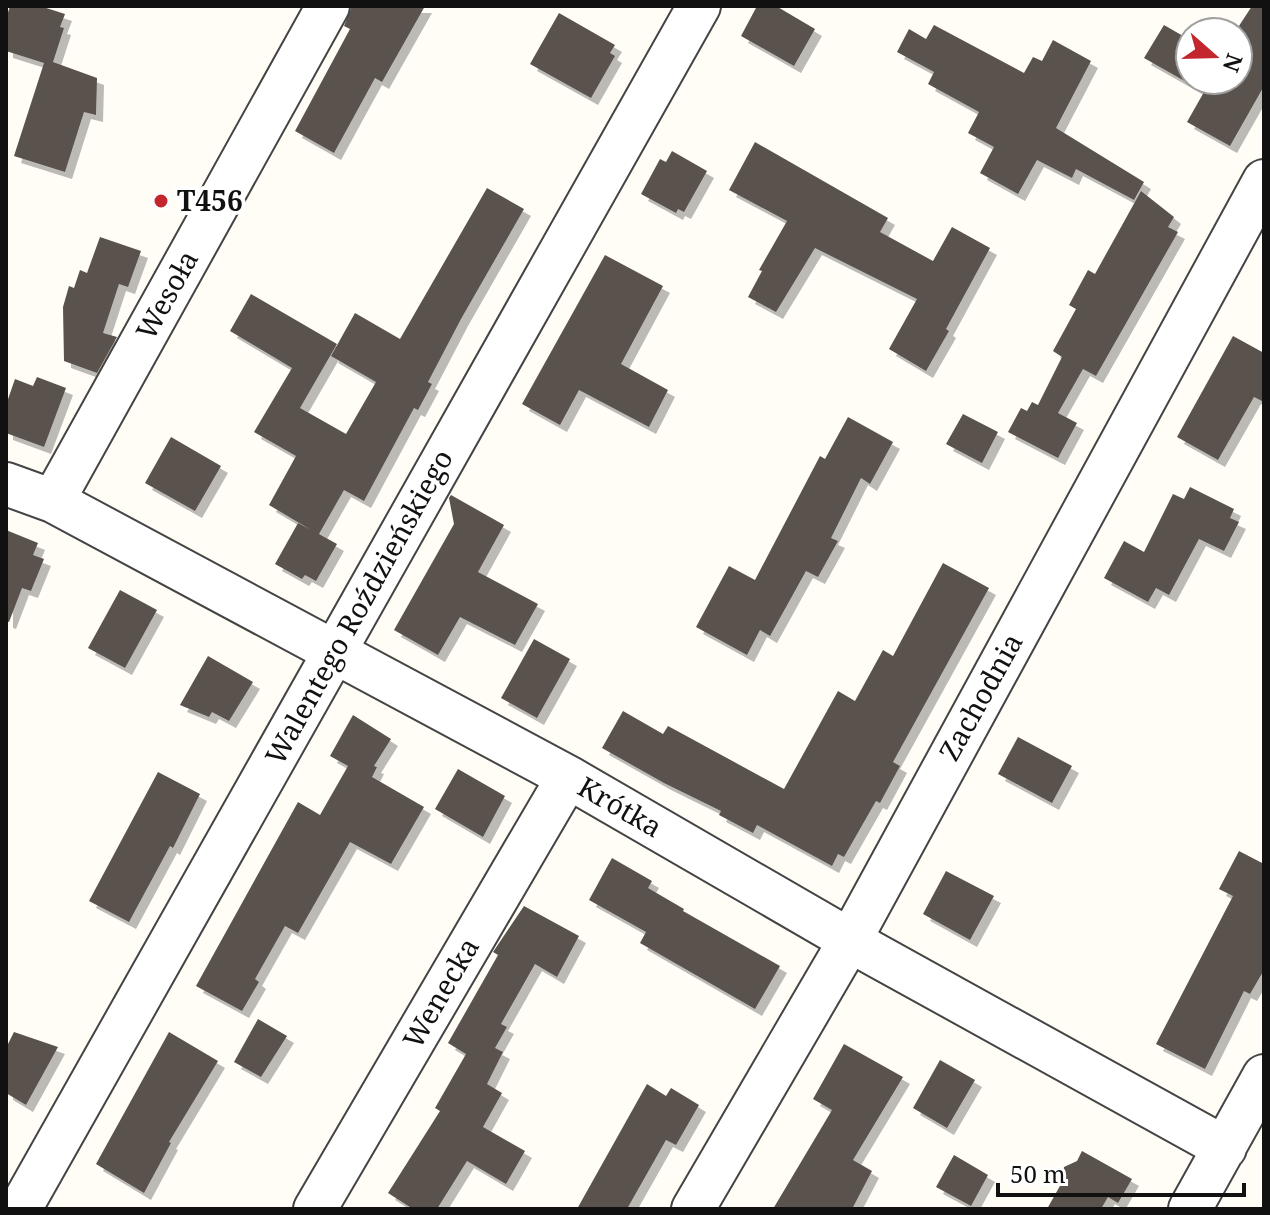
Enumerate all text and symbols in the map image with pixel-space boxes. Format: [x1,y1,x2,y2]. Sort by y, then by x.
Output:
north arrow [1174,16,1254,96]
text: N [1217,50,1251,76]
place label: T456 [177,181,243,219]
marker: T456 [152,192,170,210]
street label: Wesoła [126,243,206,346]
street label: Walentego Roździeńskiego [256,442,461,771]
street label: Zachodnia [930,626,1031,767]
street label: Krótka [572,767,669,845]
street label: Wenecka [393,930,487,1055]
scale bar [998,1147,1244,1197]
text: 50 m [1010,1157,1066,1190]

